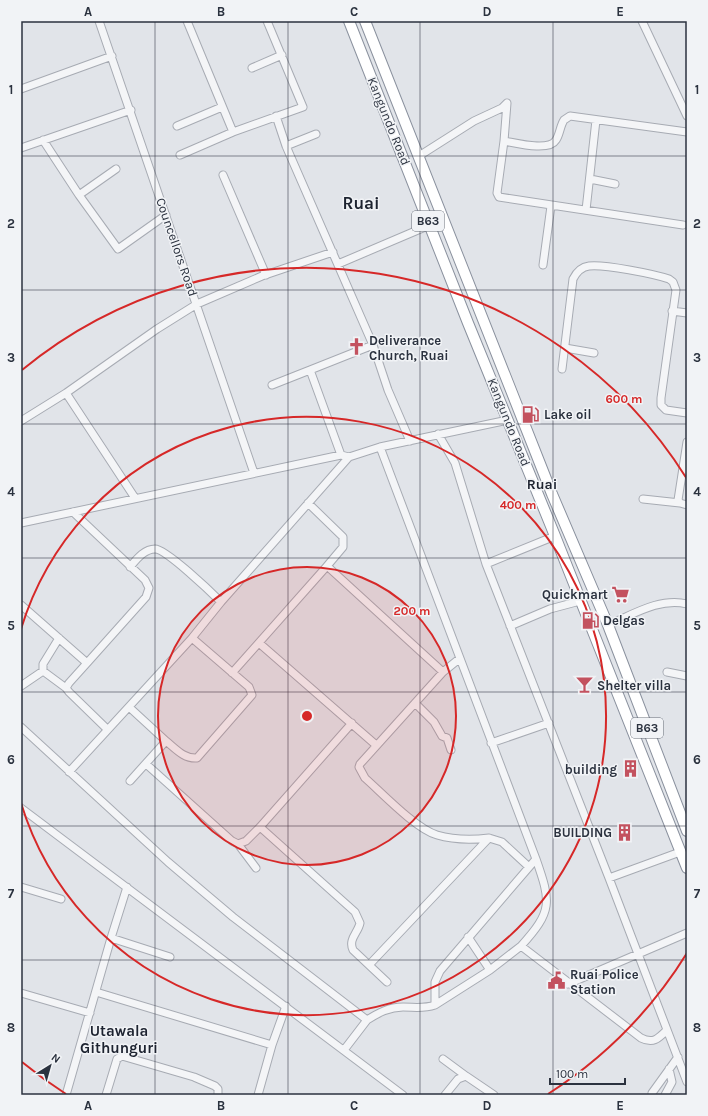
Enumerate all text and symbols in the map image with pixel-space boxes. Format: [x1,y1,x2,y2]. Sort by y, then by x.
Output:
text: A [84,4,92,19]
text: B [217,4,225,19]
text: C [350,4,358,19]
text: D [483,4,492,19]
text: E [616,4,624,19]
street label: Kangundo Road [364,75,414,167]
text: 1 [9,82,13,97]
text: 1 [695,82,699,97]
district label: Ruai [342,193,380,213]
street label: Councellors Road [153,196,201,298]
road number: B63 [412,211,444,231]
text: 2 [7,216,15,231]
text: 2 [693,216,701,231]
place label: Deliverance Church, Ruai [369,333,449,363]
church icon: Deliverance Church, Ruai [346,337,366,357]
text: 3 [7,350,15,365]
text: 3 [693,350,701,365]
street label: Kangundo Road [484,376,534,468]
text: 600 m [606,392,642,406]
fuel station icon: Lake oil [521,404,541,424]
place label: Lake oil [544,407,591,422]
district label: Ruai [527,476,557,493]
text: 4 [7,484,15,499]
text: 4 [693,484,701,499]
text: 400 m [500,498,536,512]
supermarket icon: Quickmart [611,584,631,604]
place label: Quickmart [542,587,608,602]
text: 200 m [394,604,430,618]
fuel station icon: Delgas [580,610,600,630]
place label: Delgas [603,613,645,628]
text: 5 [7,618,15,633]
text: 5 [693,618,701,633]
bar icon: Shelter villa [574,675,594,695]
place label: Shelter villa [597,678,671,693]
centre of rings [300,709,314,723]
road number: B63 [631,718,663,738]
text: 6 [7,752,15,767]
text: 6 [693,752,701,767]
building icon: building [620,759,640,779]
place label: building [565,762,617,777]
building icon: BUILDING [615,822,635,842]
place label: BUILDING [553,825,612,840]
text: 7 [8,886,15,901]
text: 7 [694,886,701,901]
place label: Ruai Police Station [570,967,639,997]
public building icon: Ruai Police Station [547,971,567,991]
text: 8 [7,1020,15,1035]
text: 8 [693,1020,701,1035]
district label: Utawala Githunguri [80,1022,158,1057]
north arrow [30,1046,70,1086]
text: N [49,1051,63,1066]
scale bar [550,1060,625,1086]
text: 100 m [556,1067,588,1081]
text: A [84,1098,92,1113]
text: B [217,1098,225,1113]
text: C [350,1098,358,1113]
text: D [483,1098,492,1113]
text: E [616,1098,624,1113]

